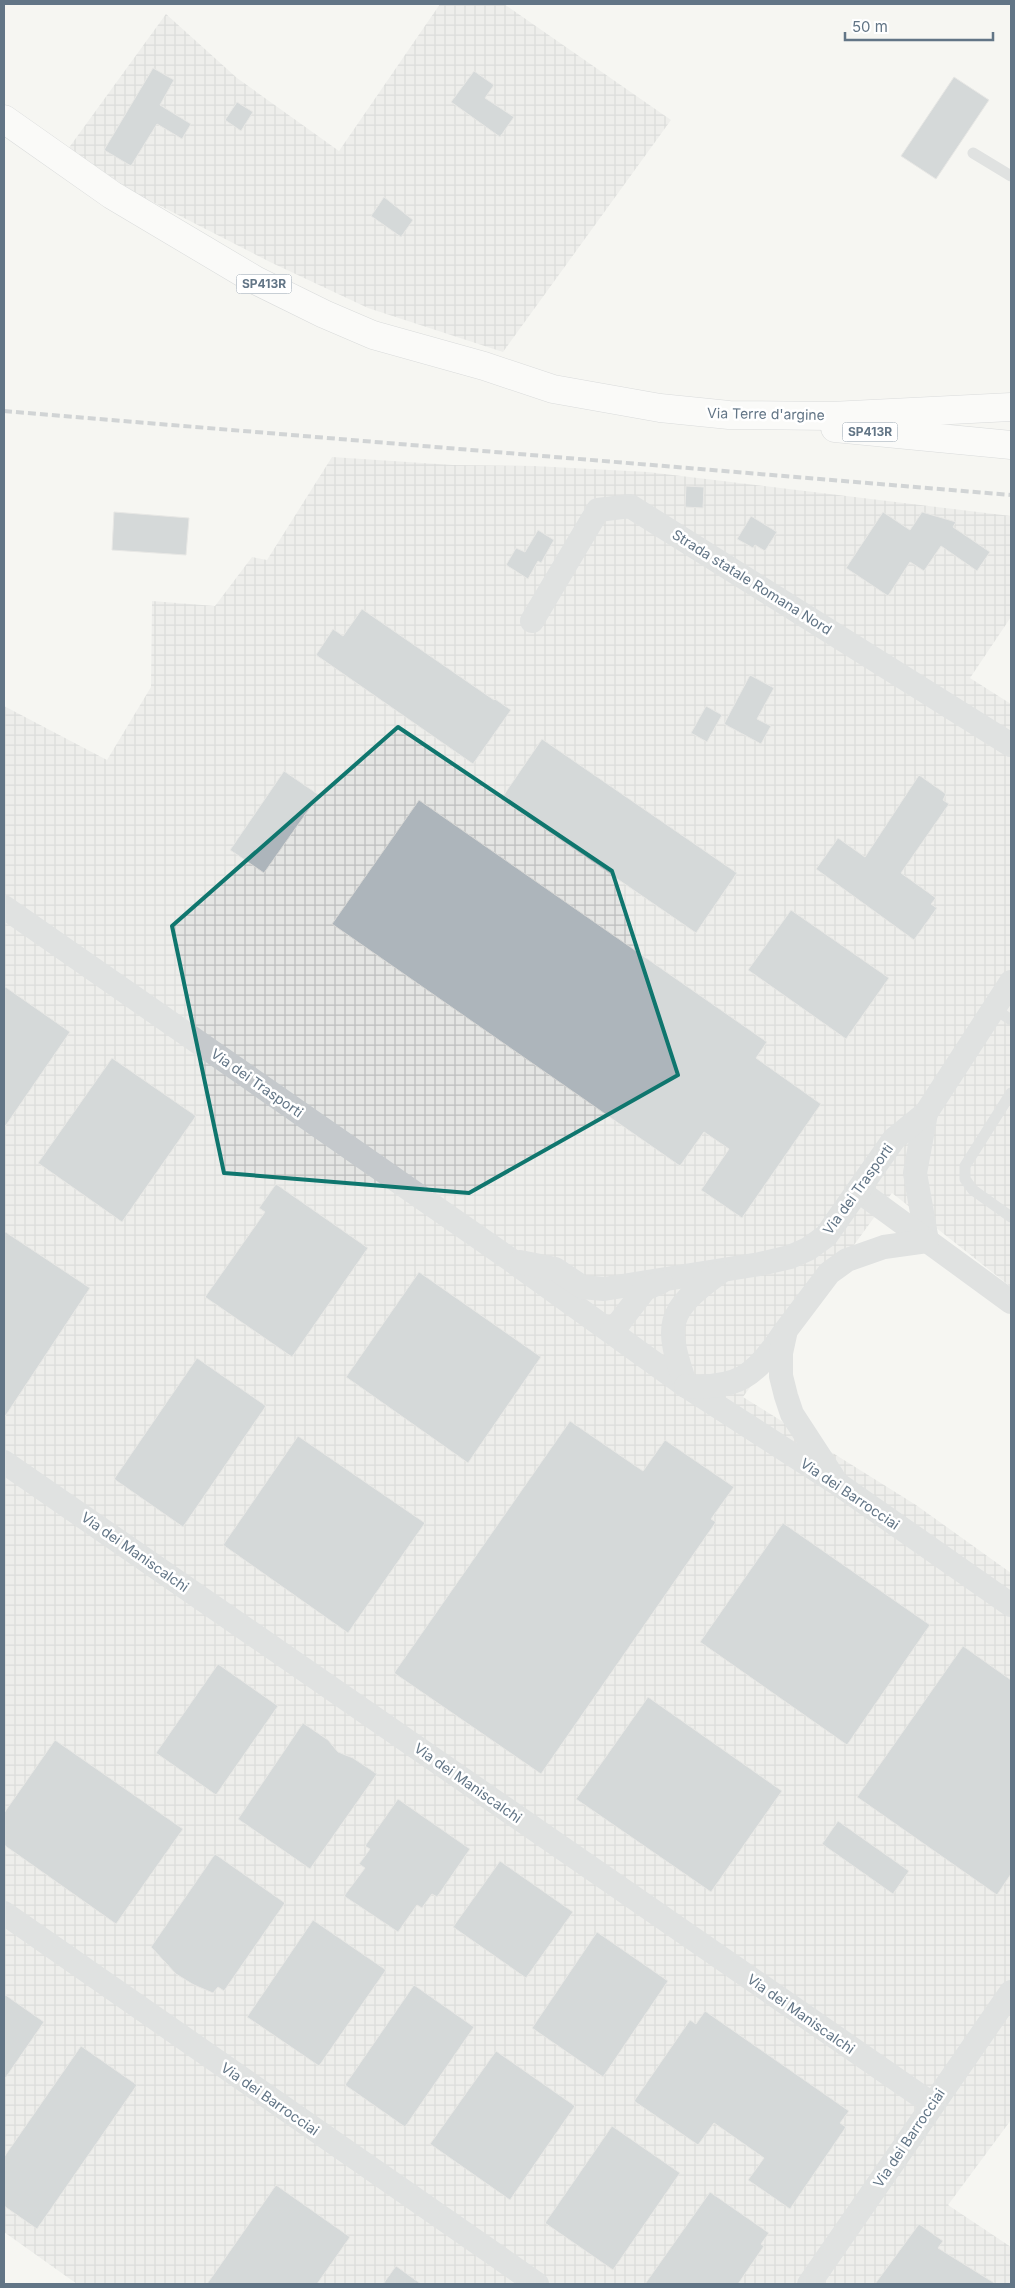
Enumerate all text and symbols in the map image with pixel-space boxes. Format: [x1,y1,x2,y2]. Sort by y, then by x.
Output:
scale bar [845,10,992,42]
text: 50 m [852,17,888,36]
road number: SP413R [236,274,292,294]
street label: Via Terre d'argine [707,404,825,423]
road number: SP413R [842,422,898,442]
street label: Strada statale Romana Nord [669,525,835,638]
street label: Via dei Trasporti [208,1045,306,1121]
street label: Via dei Trasporti [819,1140,896,1237]
street label: Via dei Barrocciai [798,1454,903,1533]
street label: Via dei Maniscalchi [78,1508,192,1595]
street label: Via dei Maniscalchi [411,1739,525,1826]
street label: Via dei Maniscalchi [744,1970,858,2057]
street label: Via dei Barrocciai [218,2059,322,2139]
street label: Via dei Barrocciai [869,2085,948,2190]

